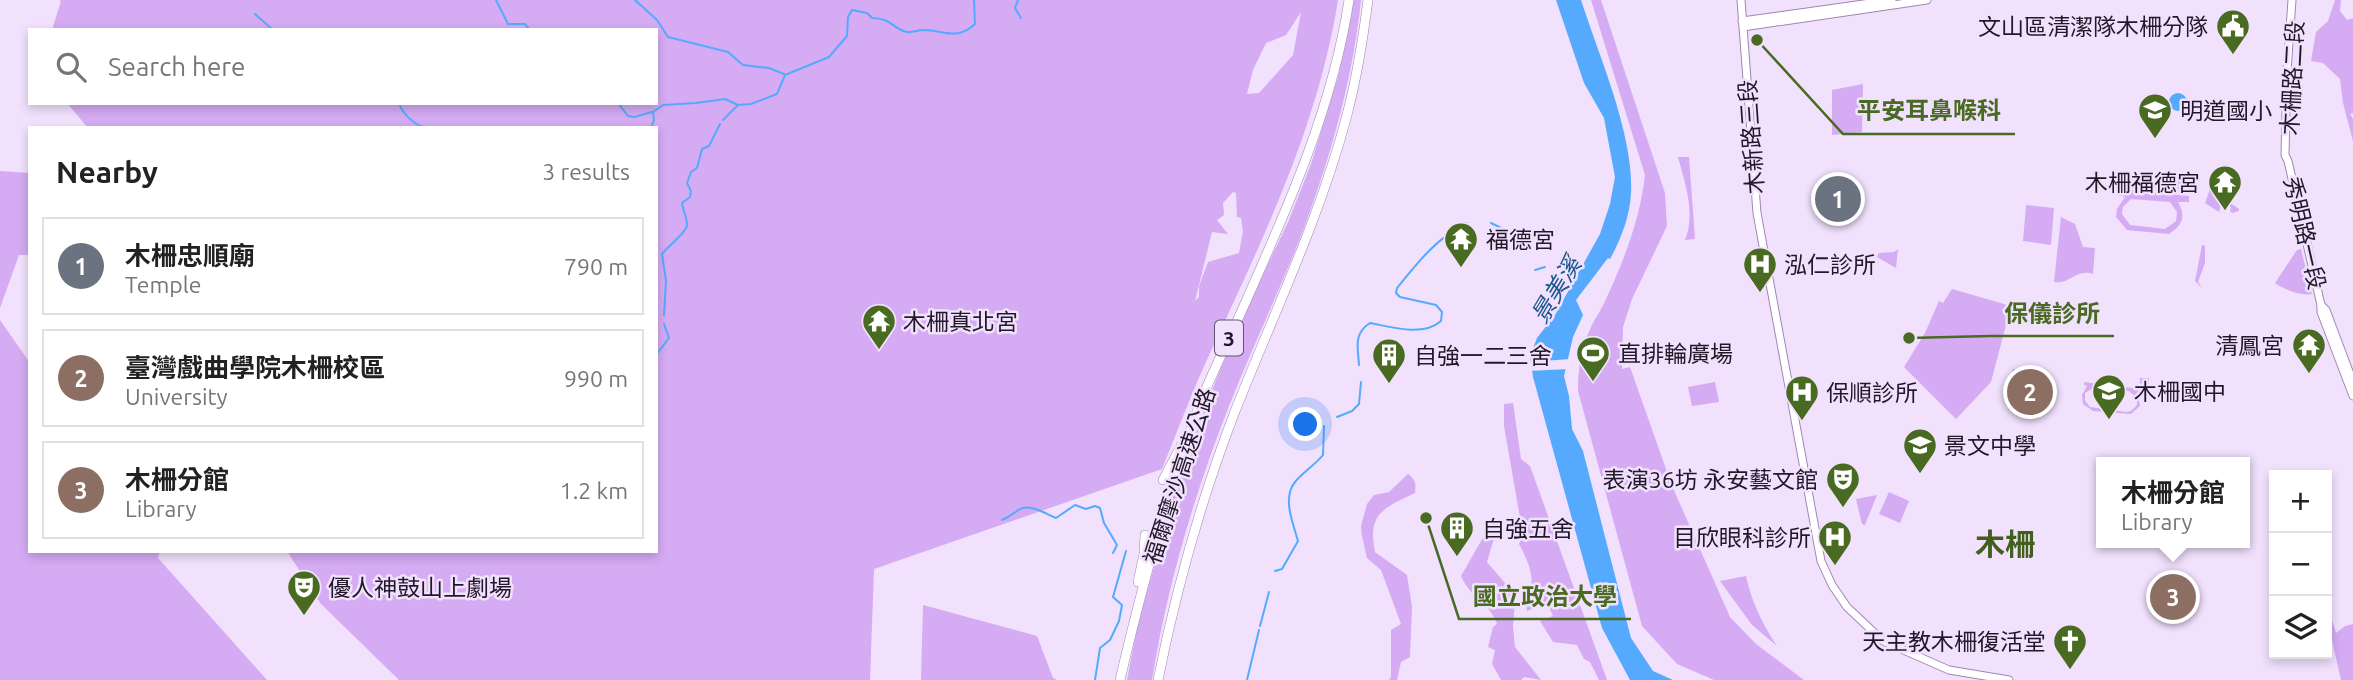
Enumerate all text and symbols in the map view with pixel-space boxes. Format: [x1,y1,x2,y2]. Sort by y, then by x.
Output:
public building icon: 文山區清潔隊木柵分隊 [2214,7,2252,56]
place label: 文山區清潔隊木柵分隊 [1978,14,2208,39]
street label: 木柵路二段 [2277,20,2307,136]
search box [28,28,658,105]
icon: search [52,48,90,86]
text: Search here [108,52,245,81]
street label: 木新路三段 [1735,79,1767,195]
callout: 平安耳鼻喉科 [1843,89,2015,134]
school or university icon: 明道國小 [2136,91,2174,140]
text: 平安耳鼻喉科 [1857,97,2001,124]
place label: 明道國小 [2180,98,2272,123]
text: Nearby [56,155,158,189]
text: 3 results [542,159,630,184]
temple icon: 木柵福德宮 [2206,163,2244,212]
place label: 木柵福德宮 [2085,170,2200,195]
pin: 1 [1815,173,1861,225]
street label: 秀明路一段 [2280,174,2330,292]
temple icon: 福德宮 [1442,220,1480,269]
place label: 福德宮 [1486,227,1555,252]
text: 木柵忠順廟 [125,241,255,270]
hospital icon: 泓仁診所 [1741,245,1779,294]
water label: 景美溪 [1526,250,1588,328]
place label: 泓仁診所 [1784,252,1876,277]
text: 1 [75,254,87,279]
text: 790 m [564,254,628,279]
text: Temple [125,272,201,297]
callout: 保儀診所 [1990,291,2114,336]
text: 保儀診所 [2004,300,2100,327]
temple icon: 木柵真北宮 [860,302,898,351]
place label: 木柵真北宮 [903,309,1018,334]
road number: 3 [1215,320,1243,356]
temple icon: 清鳳宮 [2290,326,2328,375]
place label: 清鳳宮 [2215,333,2284,358]
sports icon: 直排輪廣場 [1574,334,1612,383]
building icon: 自強一二三舍 [1370,336,1408,385]
place label: 直排輪廣場 [1618,341,1733,366]
place label: 自強一二三舍 [1414,343,1552,368]
text: 臺灣戲曲學院木柵校區 [125,353,385,382]
text: 2 [75,366,87,391]
text: 990 m [564,366,628,391]
pin: 2 [2007,366,2053,418]
school or university icon: 木柵國中 [2090,372,2128,421]
hospital icon: 保順診所 [1783,373,1821,422]
place label: 木柵國中 [2134,379,2226,404]
place label: 保順診所 [1826,380,1918,405]
text: University [125,384,228,409]
street label: 福爾摩沙高速公路 [1139,385,1219,567]
your location [1288,407,1322,441]
school or university icon: 景文中學 [1901,426,1939,475]
place label: 景文中學 [1944,433,2036,458]
popup [2096,457,2250,548]
theatre icon: 表演36坊 永安藝文館 [1824,460,1862,509]
text: 木柵分館 [125,465,229,494]
place label: 表演36坊 永安藝文館 [1603,467,1818,492]
map controls [2269,470,2332,659]
button: + [2269,470,2332,533]
text: 3 [75,478,87,503]
text: 1.2 km [560,478,628,503]
text: 木柵分館 [2121,478,2225,507]
text: Library [125,496,197,521]
building icon: 自強五舍 [1438,509,1476,558]
text: Library [2121,509,2193,534]
place label: 自強五舍 [1482,516,1574,541]
hospital icon: 目欣眼科診所 [1816,518,1854,567]
place label: 目欣眼科診所 [1673,525,1811,550]
district label: 木柵 [1975,527,2035,561]
button: − [2269,533,2332,596]
theatre icon: 優人神鼓山上劇場 [285,568,323,617]
pin: 3 [2150,571,2196,623]
callout: 國立政治大學 [1459,574,1631,619]
place label: 優人神鼓山上劇場 [328,575,512,600]
text: 國立政治大學 [1473,583,1617,610]
button: layers [2269,596,2332,659]
church icon: 天主教木柵復活堂 [2051,622,2089,671]
place label: 天主教木柵復活堂 [1862,629,2046,654]

